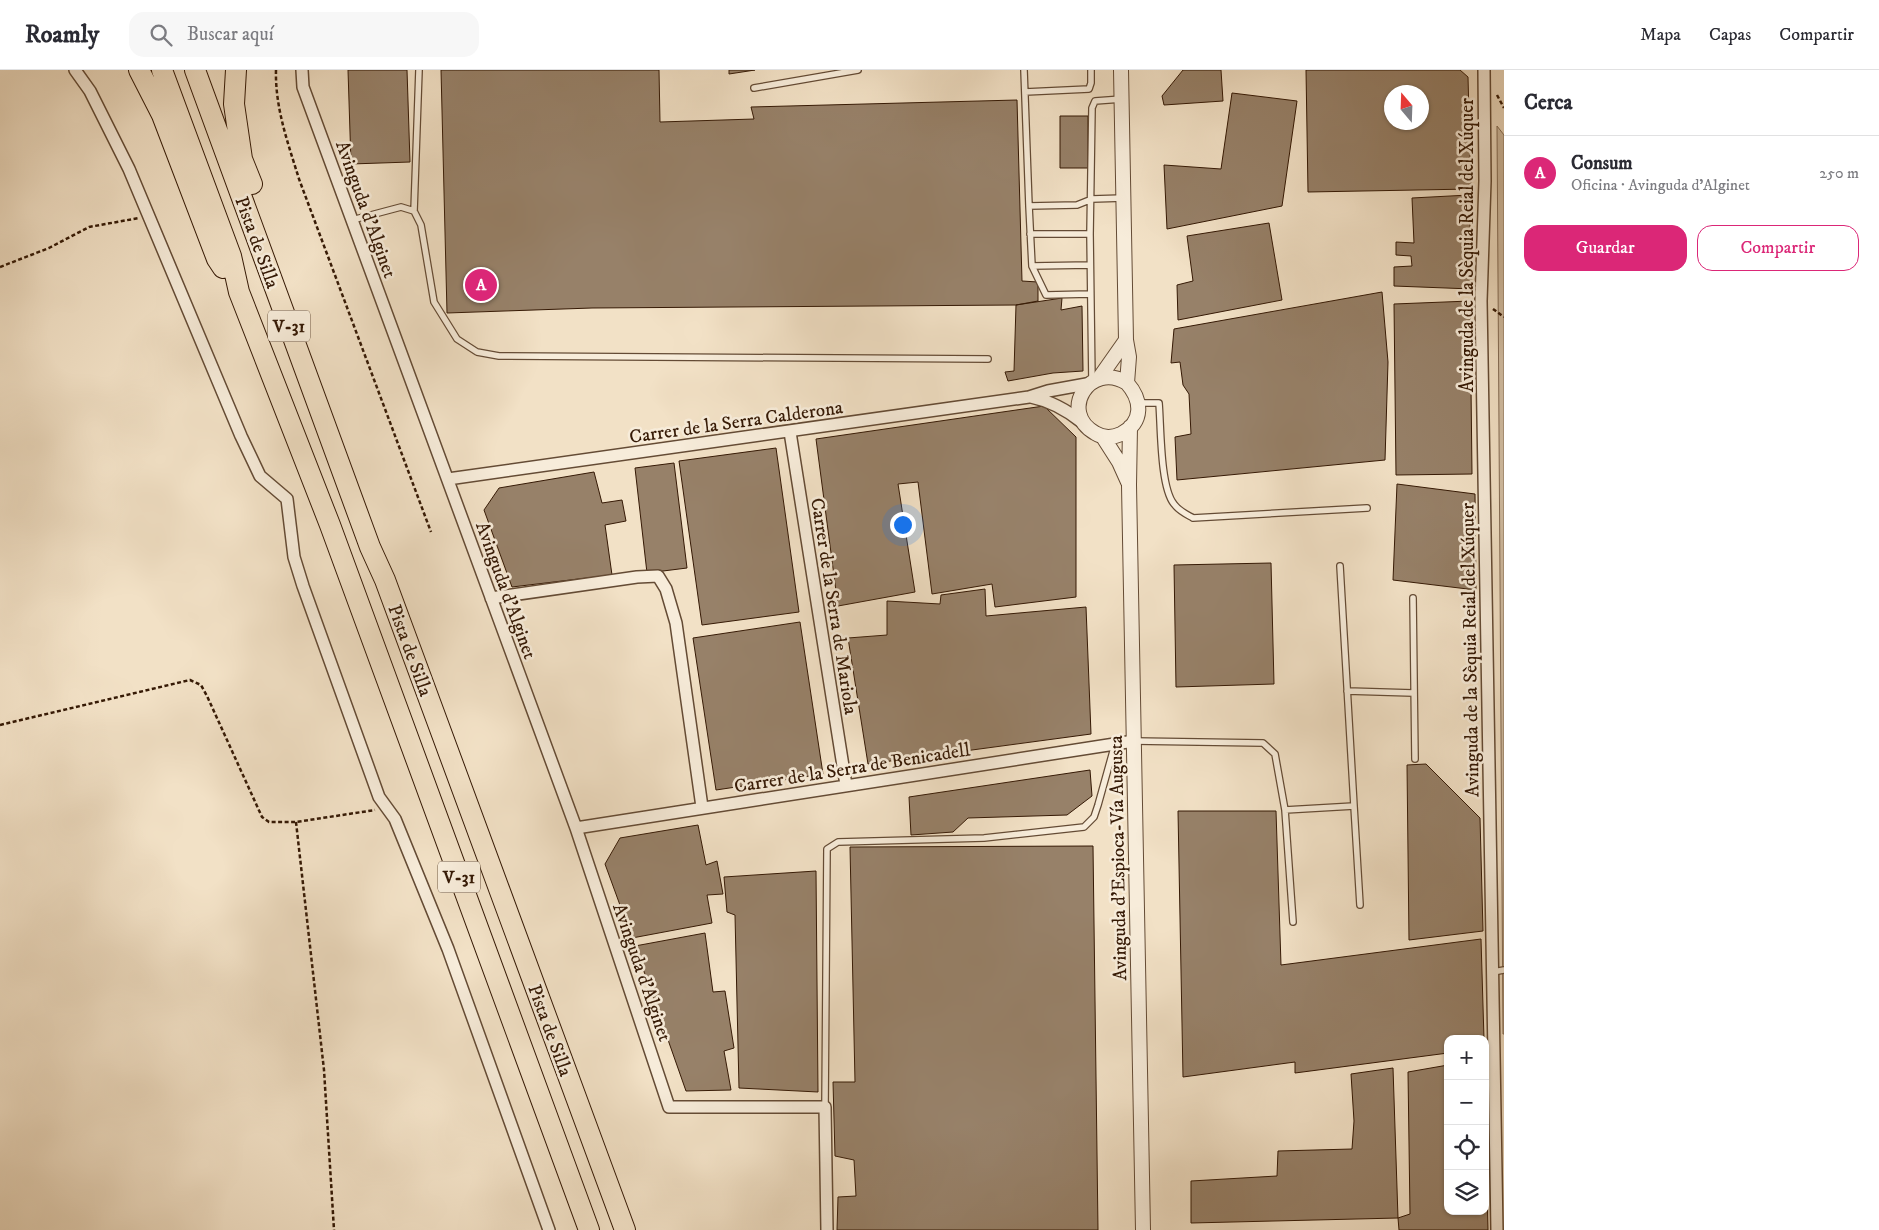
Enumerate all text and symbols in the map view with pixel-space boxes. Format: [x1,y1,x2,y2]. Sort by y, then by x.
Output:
search box [129,12,479,57]
text: Roamly [25,20,99,50]
icon: search [147,21,175,49]
text: Buscar aquí [187,23,274,46]
text: Mapa [1640,24,1681,46]
text: Capas [1709,24,1751,46]
text: Compartir [1779,24,1854,46]
north arrow [1384,85,1429,130]
text: Cerca [1524,90,1572,116]
street label: Avinguda de la Sèquia Reial del Xúquer [1456,98,1480,392]
street label: Avinguda d'Alginet [330,138,401,281]
text: Consum [1571,152,1633,175]
text: A [1535,163,1545,183]
text: 250 m [1819,163,1859,183]
text: Oficina · Avinguda d'Alginet [1571,175,1750,195]
street label: Pista de Silla [229,193,284,292]
button: Guardar [1524,225,1687,271]
button: Compartir [1697,225,1859,271]
pin: A [465,266,497,304]
road number: V-31 [268,310,310,342]
street label: Carrer de la Serra Calderona [628,396,844,449]
street label: Carrer de la Serra de Mariola [805,496,862,716]
street label: Avinguda de la Sèquia Reial del Xúquer [1456,503,1486,797]
your location [890,512,916,538]
street label: Avinguda d'Alginet [470,519,541,662]
street label: Pista de Silla [382,601,437,700]
street label: Avinguda d'Espioca-Vía Augusta [1105,735,1132,981]
street label: Carrer de la Serra de Benicadell [733,738,972,798]
road number: V-31 [438,862,480,892]
street label: Avinguda d'Alginet [607,900,676,1045]
street label: Pista de Silla [522,981,577,1080]
map controls [1444,1035,1489,1215]
button: + [1444,1035,1489,1080]
button: − [1444,1080,1489,1125]
button: locate [1444,1125,1489,1170]
button: layers [1444,1170,1489,1215]

